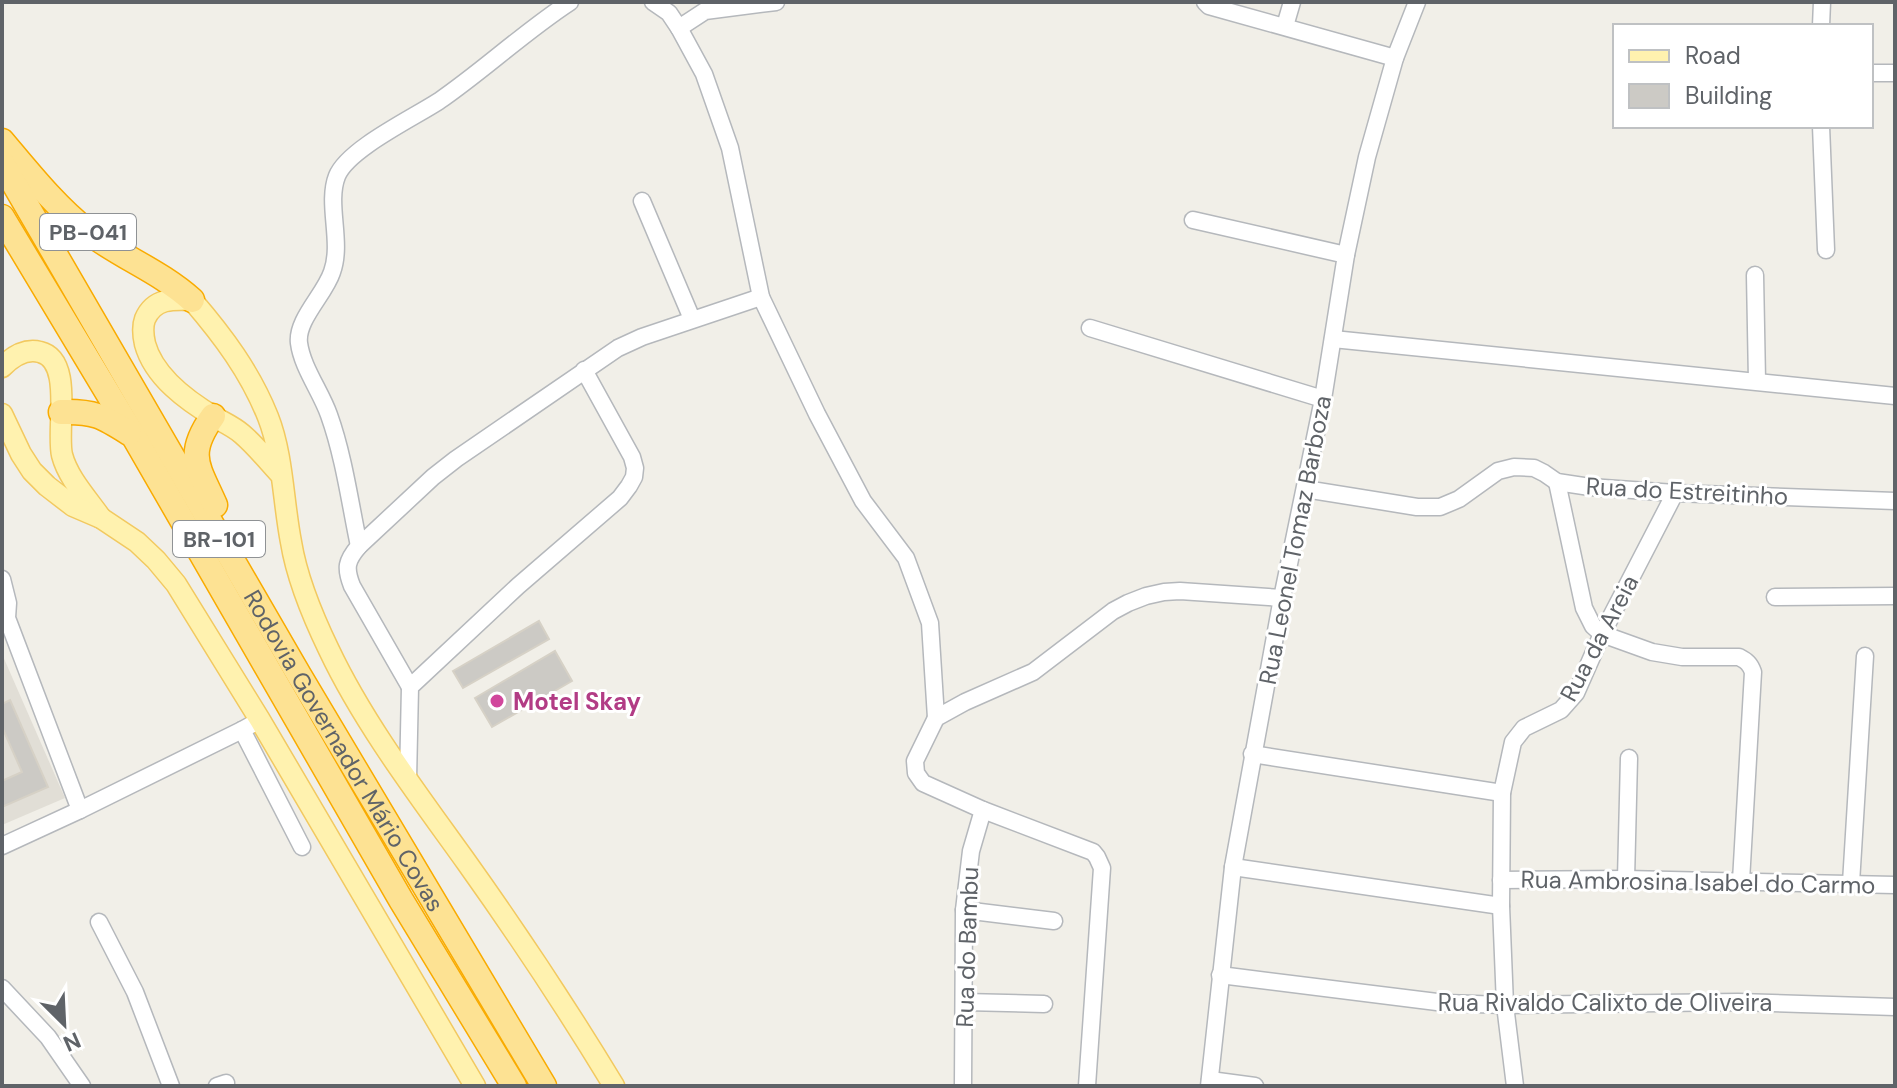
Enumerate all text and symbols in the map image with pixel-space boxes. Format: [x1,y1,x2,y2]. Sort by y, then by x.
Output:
legend [1613,24,1873,128]
text: Road [1685,40,1741,71]
text: Building [1685,80,1772,111]
road number: PB-041 [40,214,136,250]
street label: Rua Leonel Tomaz Barboza [1252,393,1338,687]
street label: Rua do Estreitinho [1585,470,1789,512]
road number: BR-101 [173,521,265,557]
street label: Rua da Areia [1553,569,1645,707]
street label: Rodovia Governador Mário Covas [237,584,452,917]
place label: Motel Skay [513,686,642,717]
marker: Motel Skay [488,692,506,710]
street label: Rua Ambrosina Isabel do Carmo [1520,863,1876,901]
street label: Rua do Bambu [949,866,985,1028]
north arrow [24,984,104,1064]
street label: Rua Rivaldo Calixto de Oliveira [1438,987,1772,1018]
text: N [59,1025,85,1058]

